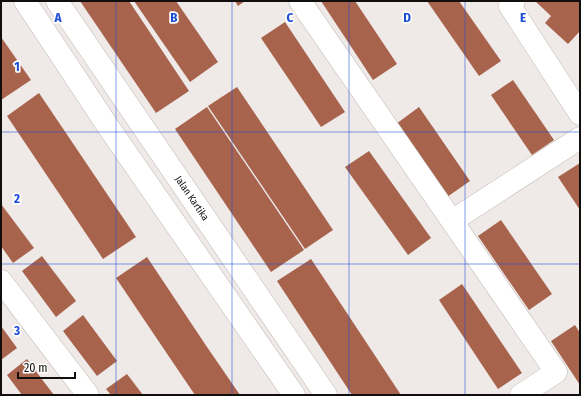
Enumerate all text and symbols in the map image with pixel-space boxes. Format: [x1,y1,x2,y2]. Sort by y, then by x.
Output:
text: A [53,10,62,25]
text: B [170,10,178,25]
text: C [287,10,294,25]
text: D [403,10,411,25]
text: E [520,10,526,25]
text: 1 [14,59,20,74]
street label: Jalan Kartika [172,174,211,223]
text: 2 [13,191,20,206]
text: 3 [13,323,20,338]
scale bar [18,354,75,380]
text: 20 m [24,361,48,375]

